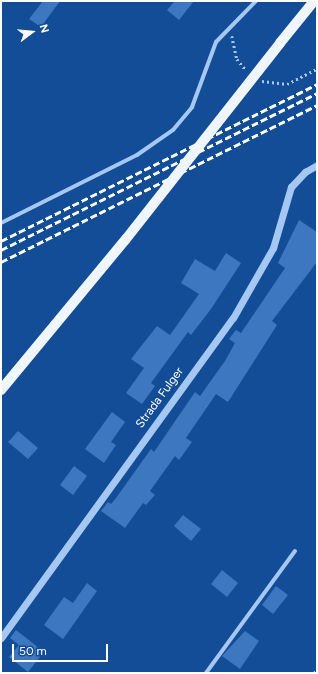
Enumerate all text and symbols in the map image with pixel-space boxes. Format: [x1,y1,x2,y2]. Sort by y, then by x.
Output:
north arrow [12,12,52,52]
text: N [37,23,51,34]
street label: Strada Fulger [133,365,187,431]
scale bar [14,636,110,662]
text: 50 m [19,644,47,658]

